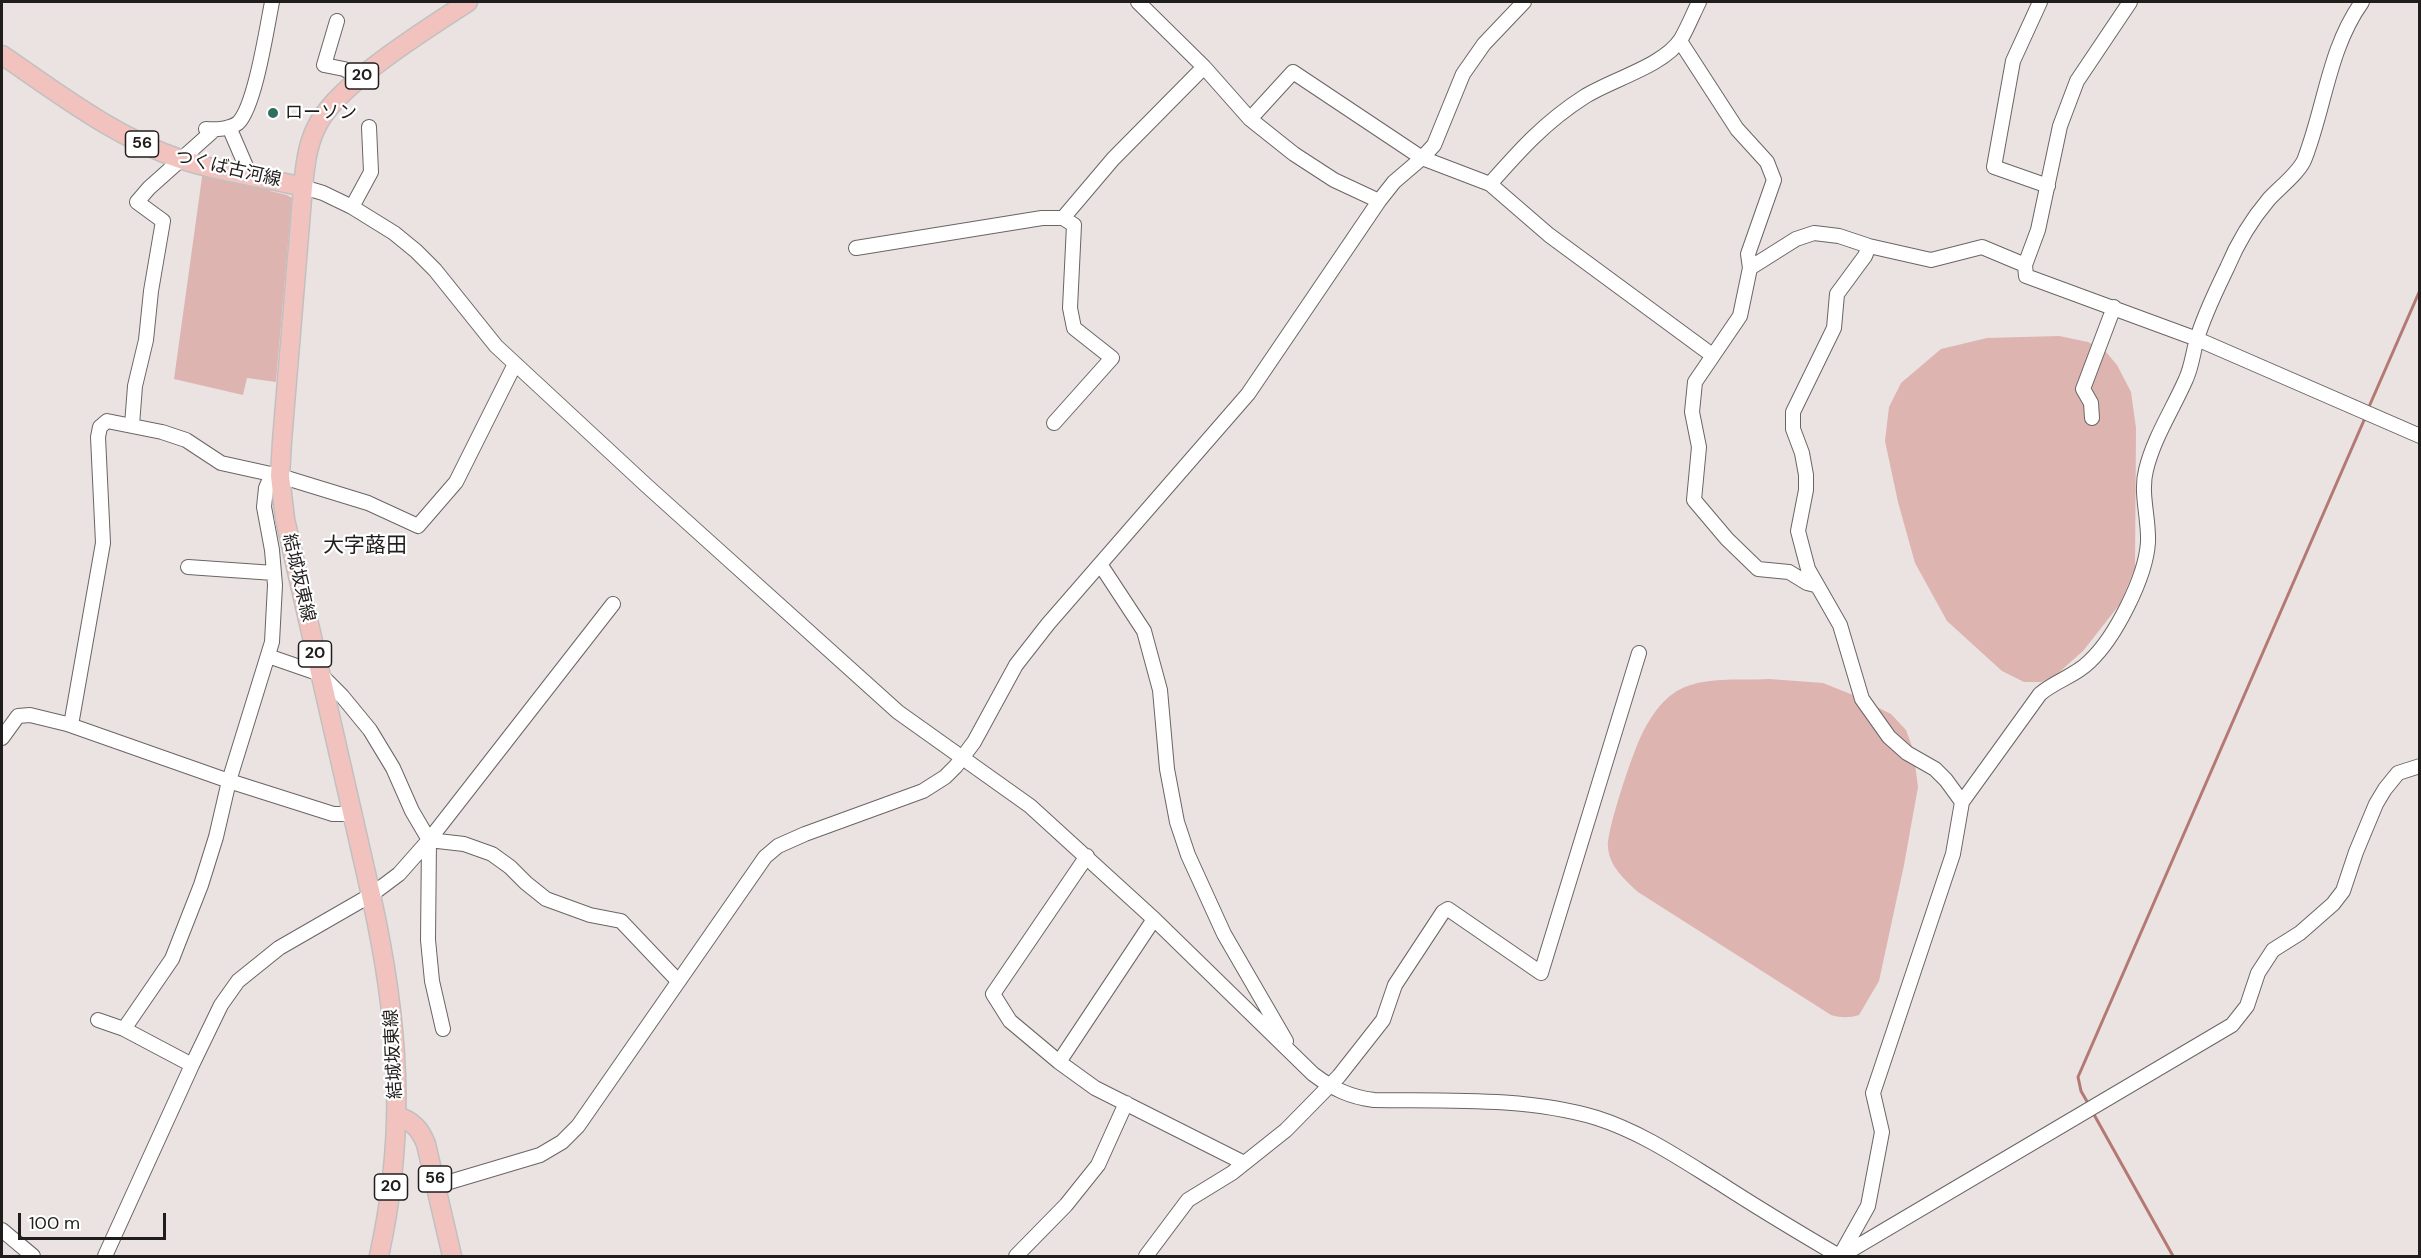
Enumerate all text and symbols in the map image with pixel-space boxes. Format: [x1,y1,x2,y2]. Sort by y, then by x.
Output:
road number: 20 [346,63,378,89]
place label: ローソン [285,102,357,124]
marker: ローソン [266,106,280,120]
road number: 56 [126,131,158,157]
street label: つくば古河線 [173,146,283,192]
street label: 結城坂東線 [277,532,319,624]
district label: 大字蕗田 [323,533,407,559]
road number: 20 [298,641,332,667]
street label: 結城坂東線 [381,1008,407,1100]
road number: 56 [418,1166,452,1192]
road number: 20 [374,1174,408,1200]
scale bar [21,1201,170,1239]
text: 100 m [29,1211,80,1235]

